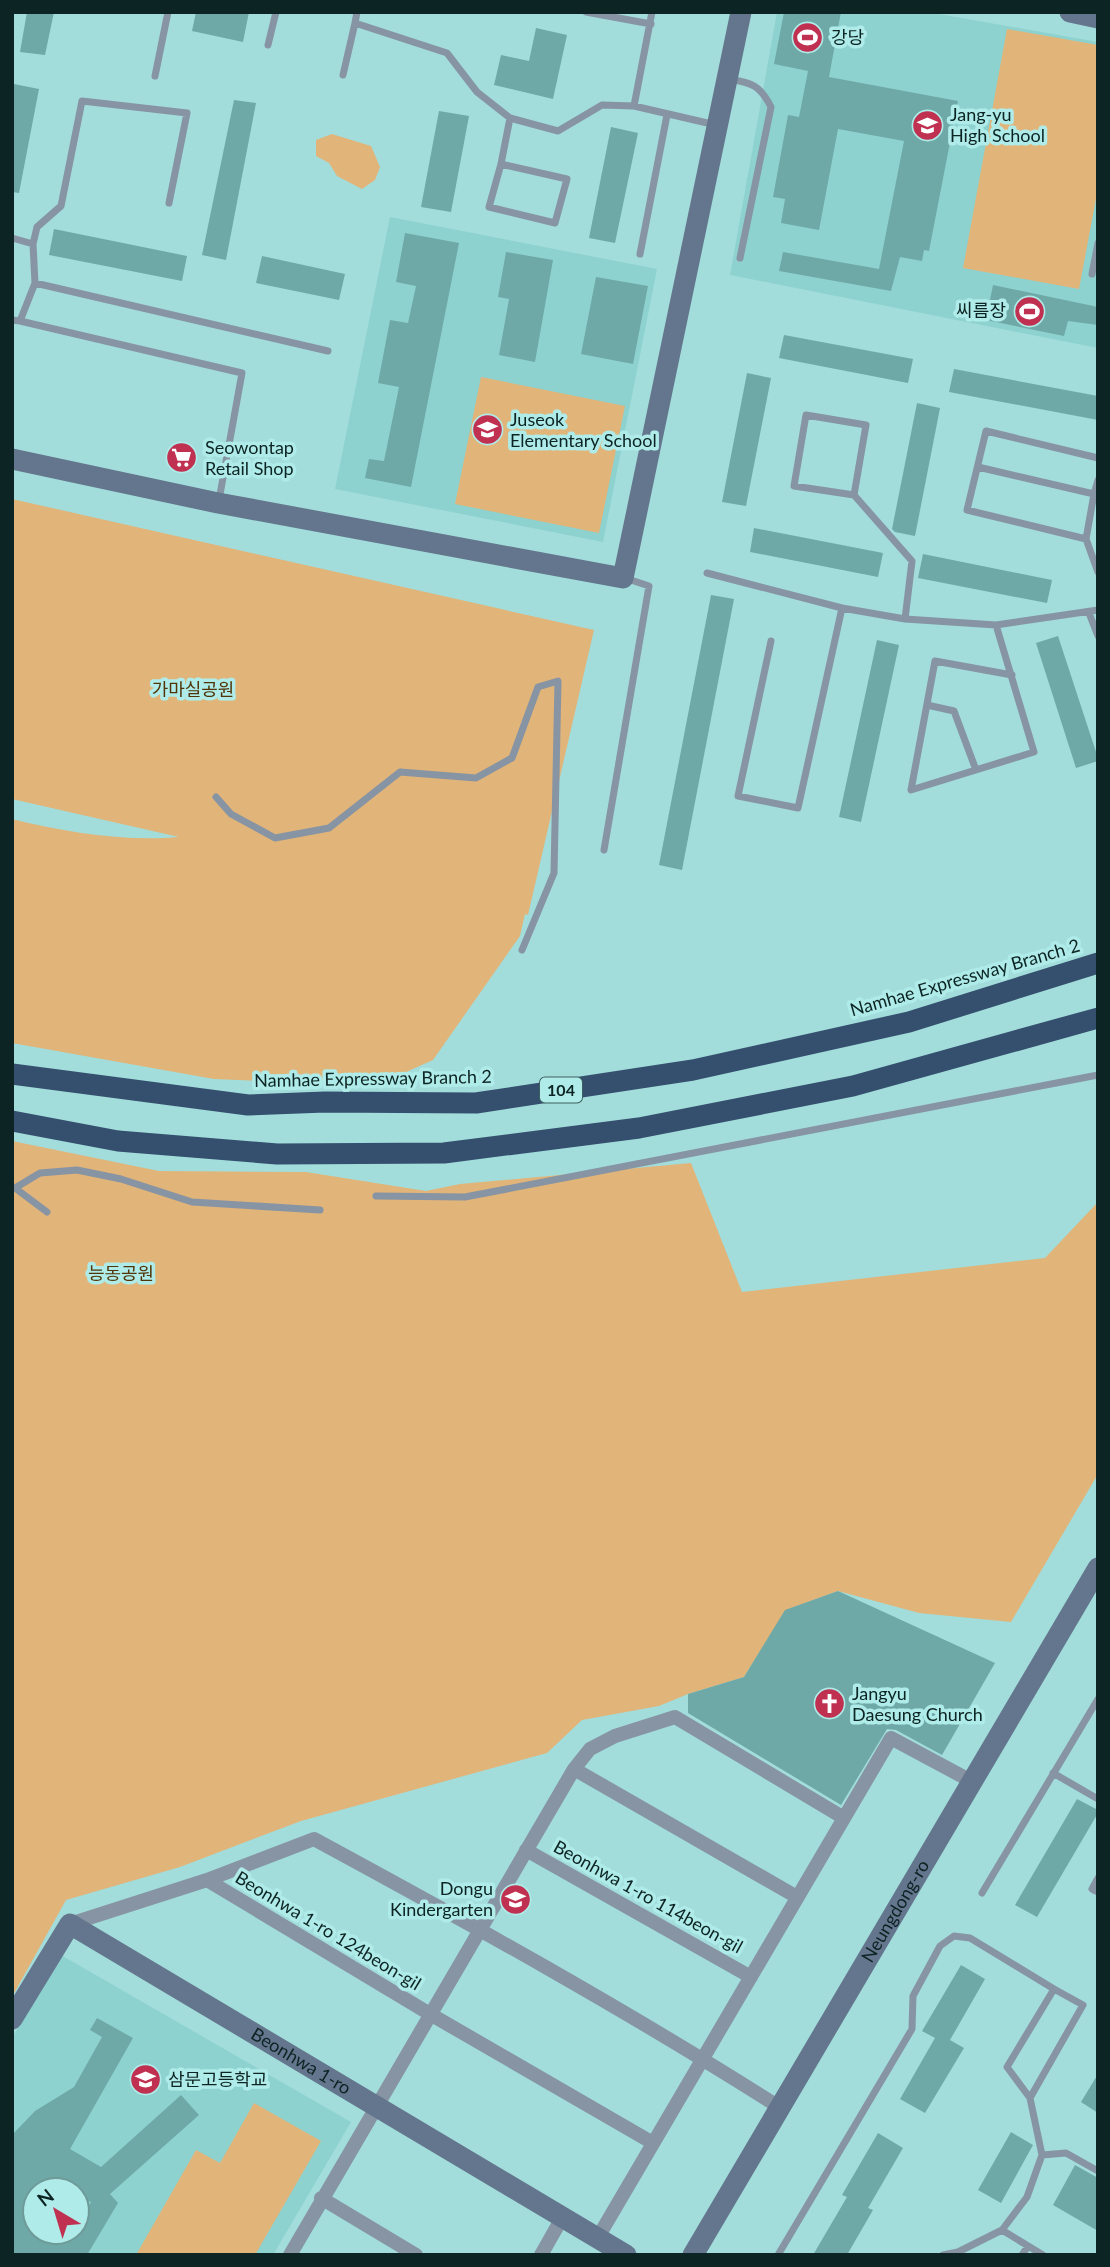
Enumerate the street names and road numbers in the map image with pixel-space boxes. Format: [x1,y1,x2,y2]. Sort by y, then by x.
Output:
street label: Namhae Expressway Branch 2 [847,934,1082,1020]
street label: Namhae Expressway Branch 2 [254,1065,492,1091]
road number: 104 [540,1078,582,1102]
street label: Beonhwa 1-ro 114beon-gil [550,1835,747,1957]
street label: Neungdong-ro [856,1856,933,1966]
street label: Beonhwa 1-ro 124beon-gil [232,1866,425,1994]
street label: Beonhwa 1-ro [247,2022,355,2099]

